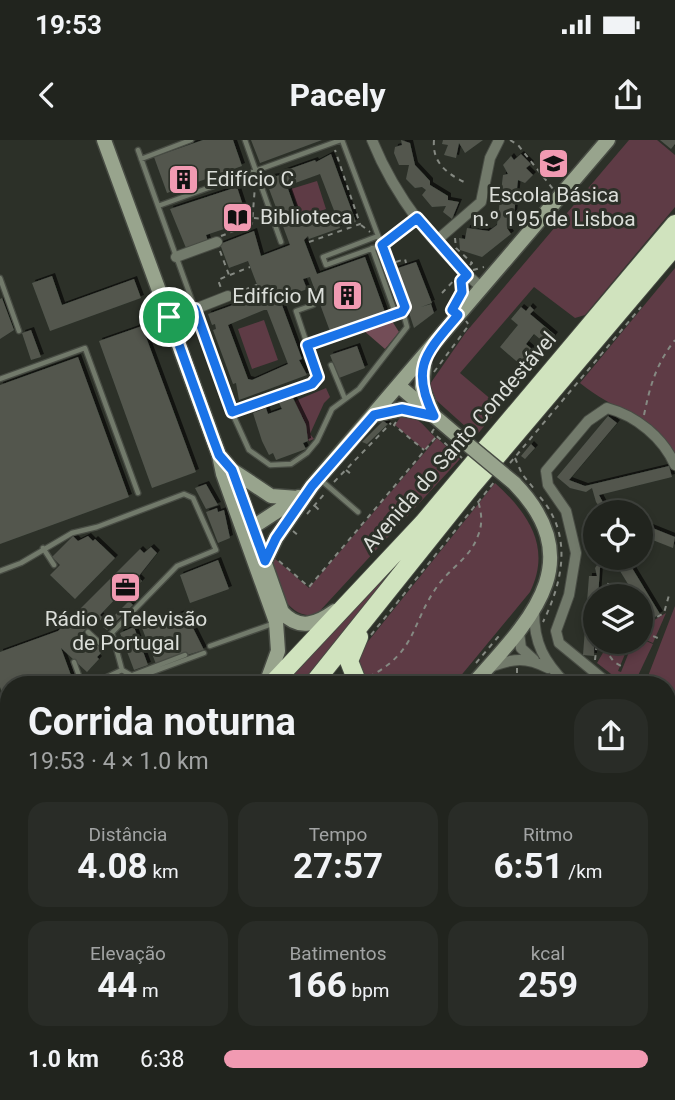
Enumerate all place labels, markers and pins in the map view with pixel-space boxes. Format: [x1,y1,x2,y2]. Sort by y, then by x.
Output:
school or university icon: Escola Básica n.º 195 de Lisboa [537,146,571,180]
building icon: Edifício C [166,162,200,196]
place label: Edifício C [206,167,294,191]
place label: Escola Básica n.º 195 de Lisboa [472,183,636,231]
library icon: Biblioteca [220,200,254,234]
place label: Biblioteca [260,205,353,229]
building icon: Edifício M [331,279,365,313]
place label: Edifício M [232,284,325,308]
pin [139,287,199,347]
office icon: Rádio e Televisão de Portugal [109,570,143,604]
place label: Rádio e Televisão de Portugal [45,607,207,655]

